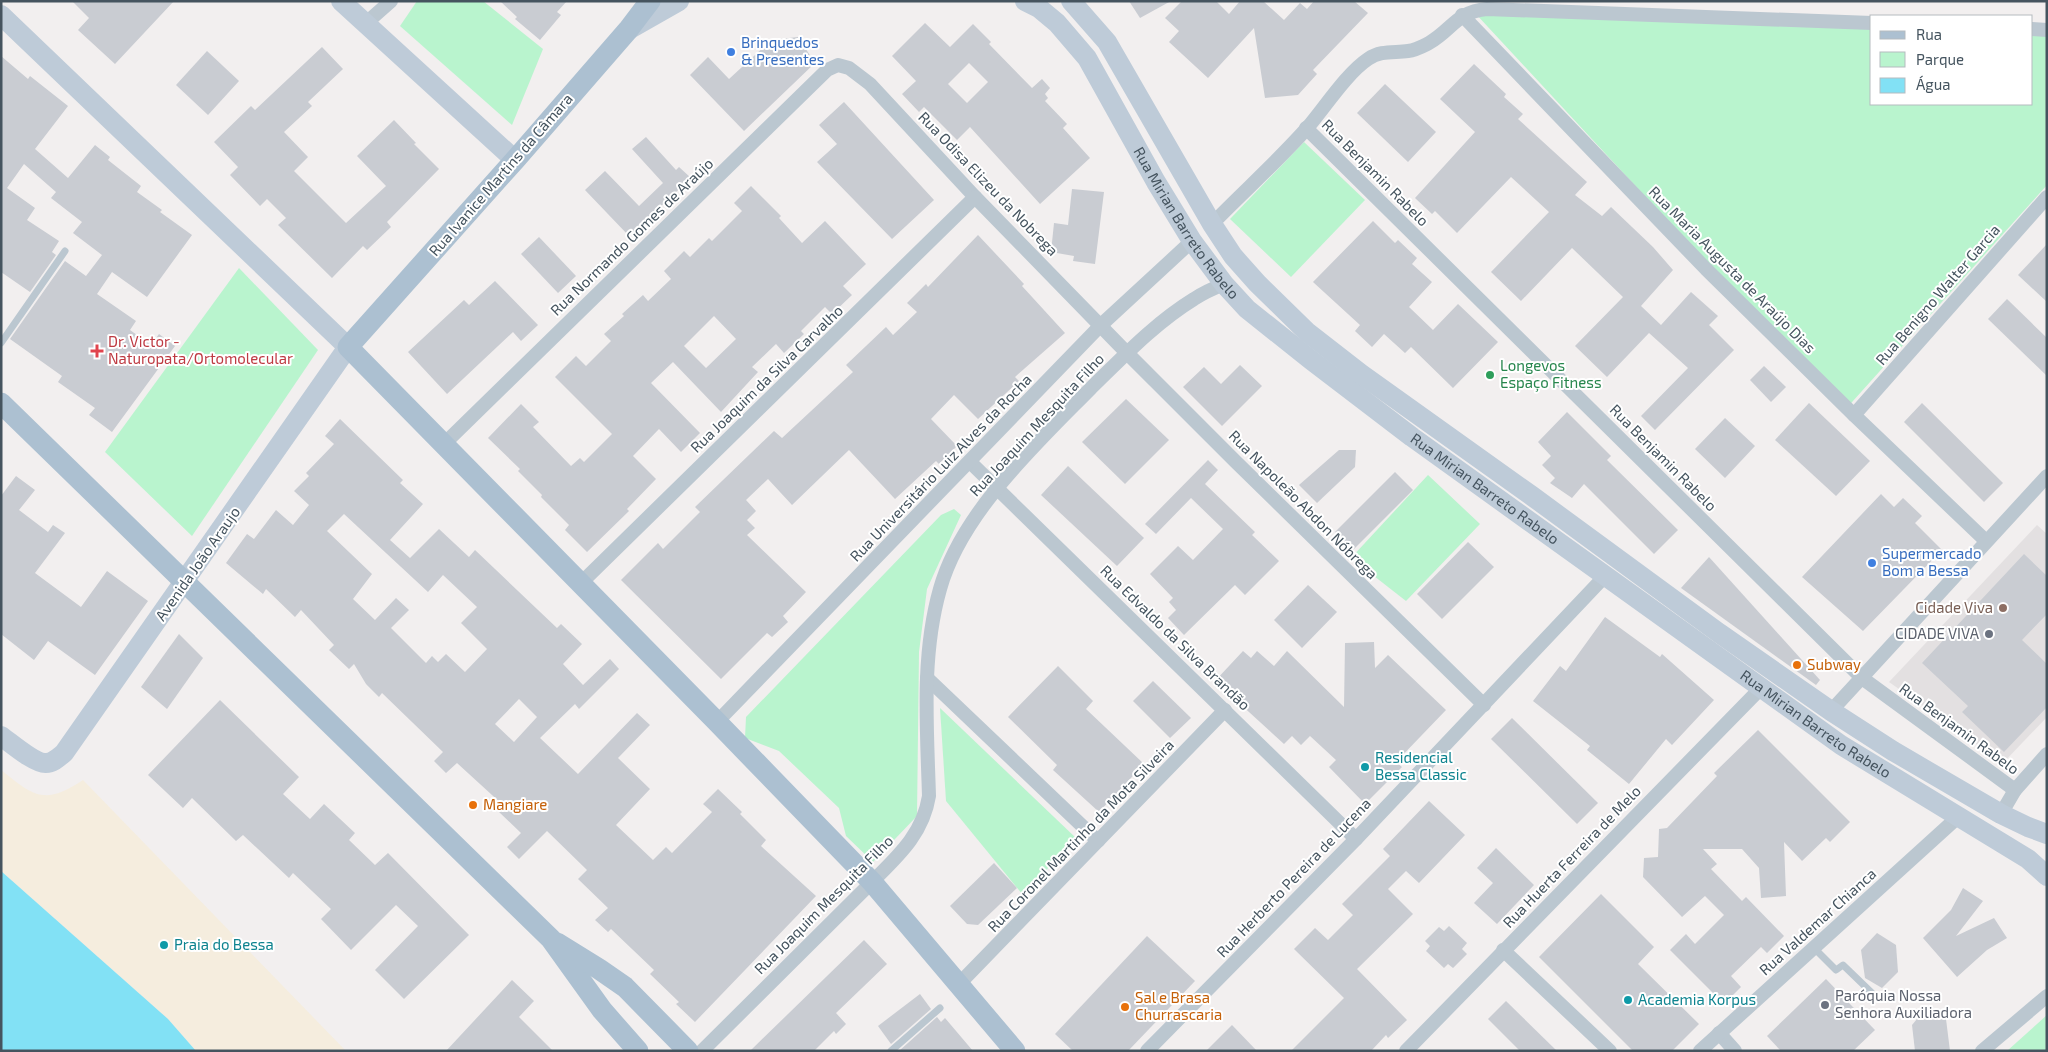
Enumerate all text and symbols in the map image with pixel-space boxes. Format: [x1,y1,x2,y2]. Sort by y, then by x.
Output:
legend [1870,15,2033,105]
text: Rua [1916,25,1942,43]
place label: Brinquedos & Presentes [741,33,824,68]
marker: Brinquedos & Presentes [725,46,737,58]
text: Parque [1916,50,1964,68]
text: Água [1916,75,1951,93]
street label: Rua Ivanice Martins da Câmara [425,89,576,259]
street label: Rua Odisa Elizeu da Nobrega [915,108,1062,259]
street label: Rua Benjamin Rabelo [1318,115,1433,230]
street label: Rua Mirian Barreto Rabelo [1130,144,1243,302]
street label: Rua Normando Gomes de Araújo [546,154,717,320]
street label: Rua Maria Augusta de Araújo Dias [1645,182,1820,357]
street label: Rua Benigno Walter Garcia [1871,220,2003,368]
street label: Rua Joaquim da Silva Carvalho [686,301,846,456]
place label: Dr. Victor - Naturopata/Ortomolecular [108,332,293,367]
marker: Dr. Victor - Naturopata/Ortomolecular [90,344,104,358]
street label: Rua Joaquim Mesquita Filho [965,349,1107,499]
place label: Longevos Espaço Fitness [1500,356,1602,392]
marker: Longevos Espaço Fitness [1484,369,1496,381]
street label: Rua Universitário Luiz Alves da Rocha [846,370,1035,565]
street label: Rua Benjamin Rabelo [1606,400,1721,515]
street label: Rua Napoleão Abdon Nóbrega [1226,426,1382,582]
street label: Rua Mirian Barreto Rabelo [1407,429,1563,548]
street label: Avenida João Araujo [151,503,244,624]
place label: Supermercado Bom a Bessa [1882,544,1981,579]
marker: Supermercado Bom a Bessa [1866,557,1878,569]
street label: Rua Edvaldo da Silva Brandão [1097,561,1254,714]
place label: Cidade Viva [1915,598,1993,616]
marker: Cidade Viva [1997,602,2009,614]
place label: CIDADE VIVA [1895,624,1980,642]
marker: CIDADE VIVA [1983,628,1995,640]
place label: Subway [1807,655,1861,673]
marker: Subway [1791,659,1803,671]
street label: Rua Mirian Barreto Rabelo [1737,666,1895,781]
street label: Rua Benjamin Rabelo [1896,679,2023,778]
street label: Rua Coronel Martinho da Mota Silveira [983,735,1177,935]
place label: Residencial Bessa Classic [1375,748,1467,783]
marker: Residencial Bessa Classic [1359,761,1371,773]
street label: Rua Huerta Ferreira de Melo [1499,781,1644,931]
street label: Rua Herberto Pereira de Lucena [1212,794,1374,961]
place label: Mangiare [483,795,547,813]
marker: Mangiare [467,799,479,811]
street label: Rua Joaquim Mesquita Filho [750,831,896,977]
street label: Rua Valdemar Chianca [1755,864,1879,978]
place label: Praia do Bessa [174,935,274,953]
marker: Praia do Bessa [158,939,170,951]
place label: Paróquia Nossa Senhora Auxiliadora [1835,986,1972,1021]
place label: Sal e Brasa Churrascaria [1135,988,1222,1023]
place label: Academia Korpus [1638,990,1756,1008]
marker: Academia Korpus [1622,994,1634,1006]
marker: Paróquia Nossa Senhora Auxiliadora [1819,999,1831,1011]
marker: Sal e Brasa Churrascaria [1119,1001,1131,1013]

